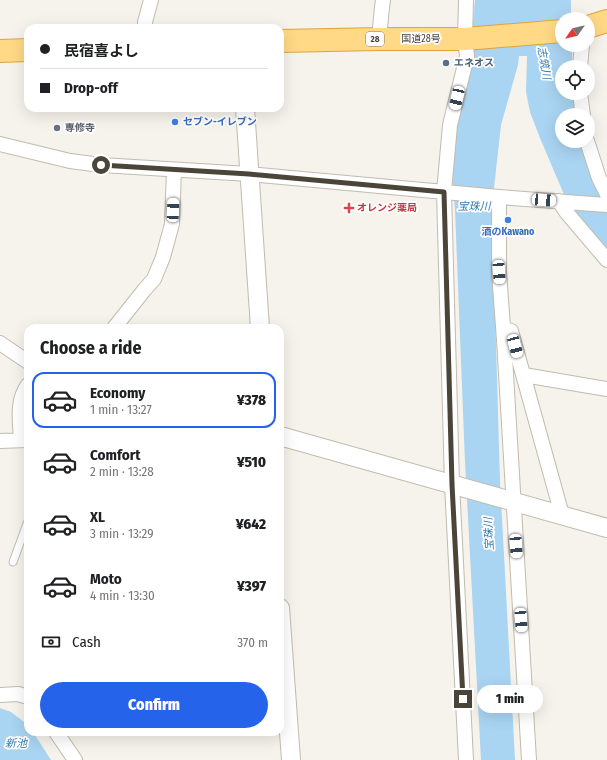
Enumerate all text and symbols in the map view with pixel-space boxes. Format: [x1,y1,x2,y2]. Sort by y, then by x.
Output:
north arrow [555,12,595,52]
map controls [555,12,595,148]
road number: 28 [366,32,384,46]
street label: 国道28号 [401,33,441,45]
text: 民宿喜よし [64,42,139,60]
water label: 志筑川 [535,46,553,81]
place label: エネオス [454,57,494,69]
marker: エネオス [441,58,451,68]
button: locate [555,60,595,100]
text: Drop-off [64,79,118,97]
car [448,85,466,111]
button: layers [555,108,595,148]
place label: セブン-イレブン [183,116,257,128]
marker: セブン-イレブン [170,117,180,127]
place label: 専修寺 [65,122,95,134]
marker: 専修寺 [52,123,62,133]
route start [92,156,110,174]
car [532,193,556,207]
car [167,198,179,222]
water label: 宝珠川 [458,200,491,213]
place label: オレンジ薬局 [357,202,417,214]
marker: オレンジ薬局 [344,203,354,213]
marker: 酒のKawano [503,215,513,225]
place label: 酒のKawano [482,226,535,238]
car [492,260,506,284]
car [506,333,524,359]
text: Choose a ride [40,337,142,359]
icon: car [42,382,78,418]
text: Economy [90,384,145,402]
text: ¥378 [237,391,266,409]
text: 1 min · 13:27 [90,402,152,417]
icon: car [42,444,78,480]
text: Comfort [90,446,141,464]
text: ¥510 [237,453,266,471]
text: 2 min · 13:28 [90,464,154,479]
icon: car [42,506,78,542]
text: XL [90,508,105,526]
text: ¥642 [236,515,266,533]
water label: 宝珠川 [482,516,496,551]
text: 3 min · 13:29 [90,526,154,541]
car [509,534,523,558]
icon: car [42,568,78,604]
text: Moto [90,570,122,588]
text: ¥397 [237,577,266,595]
text: 4 min · 13:30 [90,588,155,603]
car [514,608,528,632]
icon: cash [40,631,62,653]
text: Cash [72,633,101,651]
text: 370 m [237,635,268,650]
button: Confirm [40,682,268,728]
callout: 1 min [477,685,543,713]
route end [454,690,472,708]
text: 1 min [496,691,524,706]
water label: 新池 [5,737,28,750]

